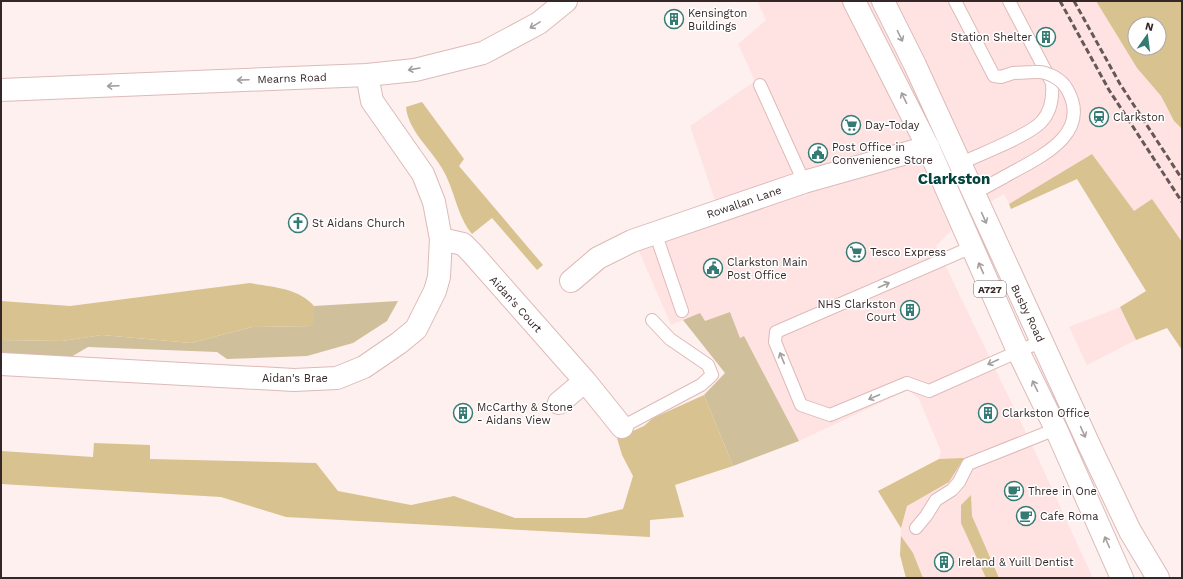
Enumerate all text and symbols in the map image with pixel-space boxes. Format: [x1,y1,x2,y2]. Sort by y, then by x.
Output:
place label: Kensington Buildings [688,7,747,33]
building icon: Kensington Buildings [663,8,685,30]
north arrow [1127,16,1167,56]
text: N [1144,19,1155,34]
one-way arrow [529,21,541,29]
building icon: Station Shelter [1035,26,1057,48]
one-way arrow [897,30,905,42]
place label: Station Shelter [951,31,1032,44]
one-way arrow [408,66,421,74]
street label: Mearns Road [257,71,327,86]
one-way arrow [237,77,250,84]
one-way arrow [107,82,120,90]
one-way arrow [900,93,907,105]
station icon: Clarkston [1088,106,1110,128]
place label: Clarkston [1113,111,1165,124]
supermarket icon: Day-Today [840,114,862,136]
place label: Day-Today [865,119,920,132]
place label: Post Office in Convenience Store [832,141,933,167]
public building icon: Post Office in Convenience Store [807,142,829,164]
district label: Clarkston [918,170,990,188]
street label: Rowallan Lane [705,184,783,221]
one-way arrow [981,211,988,223]
church icon: St Aidans Church [287,212,309,234]
place label: St Aidans Church [312,217,405,230]
supermarket icon: Tesco Express [845,241,867,263]
place label: Tesco Express [870,246,946,259]
place label: Clarkston Main Post Office [727,256,808,282]
public building icon: Clarkston Main Post Office [702,257,724,279]
one-way arrow [977,262,984,274]
street label: Aidan's Court [487,273,545,336]
one-way arrow [878,281,890,289]
road number: A727 [974,281,1006,297]
street label: Busby Road [1008,282,1047,344]
place label: NHS Clarkston Court [817,298,896,324]
building icon: NHS Clarkston Court [899,299,921,321]
one-way arrow [777,352,785,364]
one-way arrow [988,359,1000,366]
street label: Aidan's Brae [262,372,328,385]
one-way arrow [1031,380,1038,392]
one-way arrow [868,394,880,401]
place label: McCarthy & Stone - Aidans View [477,401,573,427]
building icon: McCarthy & Stone - Aidans View [452,402,474,424]
building icon: Clarkston Office [977,402,999,424]
place label: Clarkston Office [1002,407,1090,420]
one-way arrow [1080,425,1087,437]
cafe icon: Three in One [1003,480,1025,502]
place label: Three in One [1028,485,1097,498]
cafe icon: Cafe Roma [1015,505,1037,527]
place label: Cafe Roma [1040,510,1098,523]
one-way arrow [1103,536,1110,548]
building icon: Ireland & Yuill Dentist [933,551,955,573]
place label: Ireland & Yuill Dentist [958,556,1074,569]

